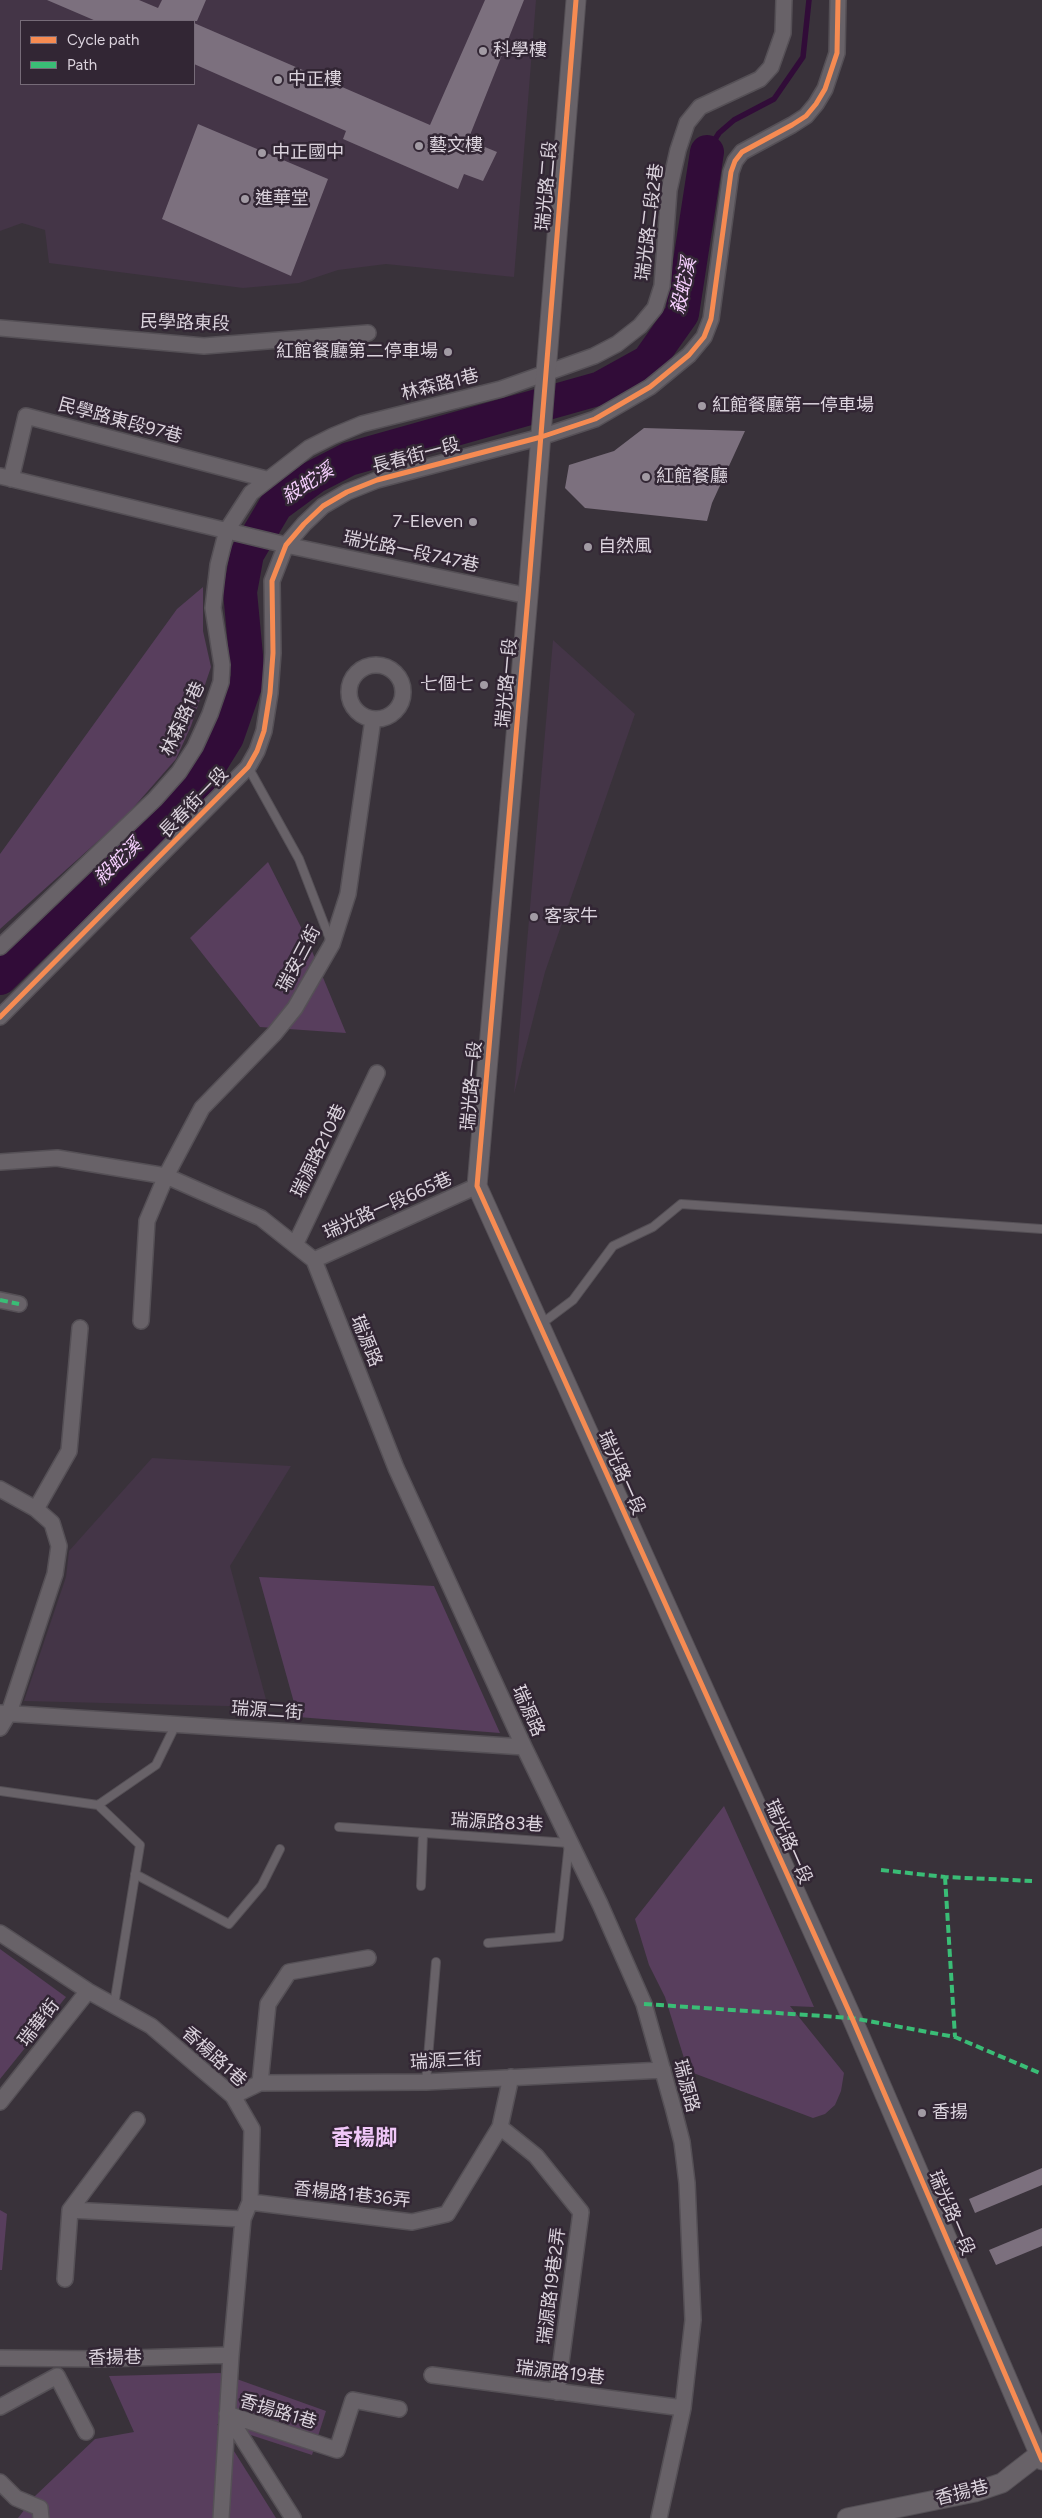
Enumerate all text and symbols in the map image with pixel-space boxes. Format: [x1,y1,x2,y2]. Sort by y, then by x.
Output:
legend [20,20,195,85]
text: Cycle path [67,31,139,49]
place label: 科學樓 [493,40,547,62]
marker: 科學樓 [477,45,489,57]
text: Path [67,56,97,74]
place label: 中正樓 [288,69,342,91]
marker: 中正樓 [272,74,284,86]
place label: 藝文樓 [429,135,483,157]
marker: 藝文樓 [413,140,425,152]
street label: 瑞光路二段 [532,140,562,232]
place label: 中正國中 [272,142,344,164]
marker: 中正國中 [256,147,268,159]
street label: 瑞光路二段2巷 [632,162,668,282]
place label: 進華堂 [255,188,309,210]
marker: 進華堂 [239,193,251,205]
water label: 殺蛇溪 [667,256,701,316]
street label: 民學路東段 [140,311,230,335]
place label: 紅館餐廳第二停車場 [276,341,438,363]
marker: 紅館餐廳第二停車場 [442,346,454,358]
street label: 林森路1巷 [399,365,481,405]
street label: 民學路東段97巷 [55,394,185,448]
place label: 紅館餐廳第一停車場 [712,395,874,417]
marker: 紅館餐廳第一停車場 [696,400,708,412]
street label: 長春街一段 [370,434,462,478]
water label: 殺蛇溪 [278,459,338,509]
place label: 紅館餐廳 [656,466,728,488]
marker: 紅館餐廳 [640,471,652,483]
place label: 7-Eleven [393,511,463,533]
marker: 7-Eleven [467,516,479,528]
street label: 瑞光路一段747巷 [341,527,481,577]
place label: 自然風 [598,536,652,558]
marker: 自然風 [582,541,594,553]
street label: 瑞光路一段 [492,637,522,729]
place label: 七個七 [420,674,474,696]
street label: 林森路1巷 [156,678,210,760]
marker: 七個七 [478,679,490,691]
street label: 長春街一段 [155,763,233,843]
water label: 殺蛇溪 [90,834,146,890]
place label: 客家牛 [544,906,598,928]
marker: 客家牛 [528,911,540,923]
street label: 瑞安三街 [273,922,325,996]
street label: 瑞光路一段 [457,1040,487,1132]
street label: 瑞源路210巷 [287,1101,351,1201]
street label: 瑞光路一段665巷 [320,1168,456,1244]
street label: 瑞源路 [346,1312,386,1370]
street label: 瑞光路一段 [593,1427,649,1519]
street label: 瑞源路 [507,1682,549,1740]
street label: 瑞源二街 [230,1698,304,1724]
street label: 瑞光路一段 [760,1796,816,1888]
street label: 瑞源路83巷 [450,1810,544,1836]
street label: 瑞華街 [14,1995,64,2051]
street label: 香楊路1巷 [177,2022,251,2092]
street label: 瑞源三街 [409,2048,483,2074]
street label: 瑞源路 [669,2057,703,2115]
place label: 香揚 [932,2102,968,2124]
marker: 香揚 [916,2107,928,2119]
district label: 香楊脚 [331,2126,397,2152]
street label: 瑞光路一段 [923,2167,979,2259]
street label: 香楊路1巷36弄 [292,2178,412,2212]
street label: 瑞源路19巷2弄 [534,2226,570,2346]
street label: 香揚巷 [88,2347,142,2369]
street label: 瑞源路19巷 [514,2357,606,2389]
street label: 香揚路1巷 [237,2390,319,2434]
street label: 香揚巷 [933,2476,991,2510]

